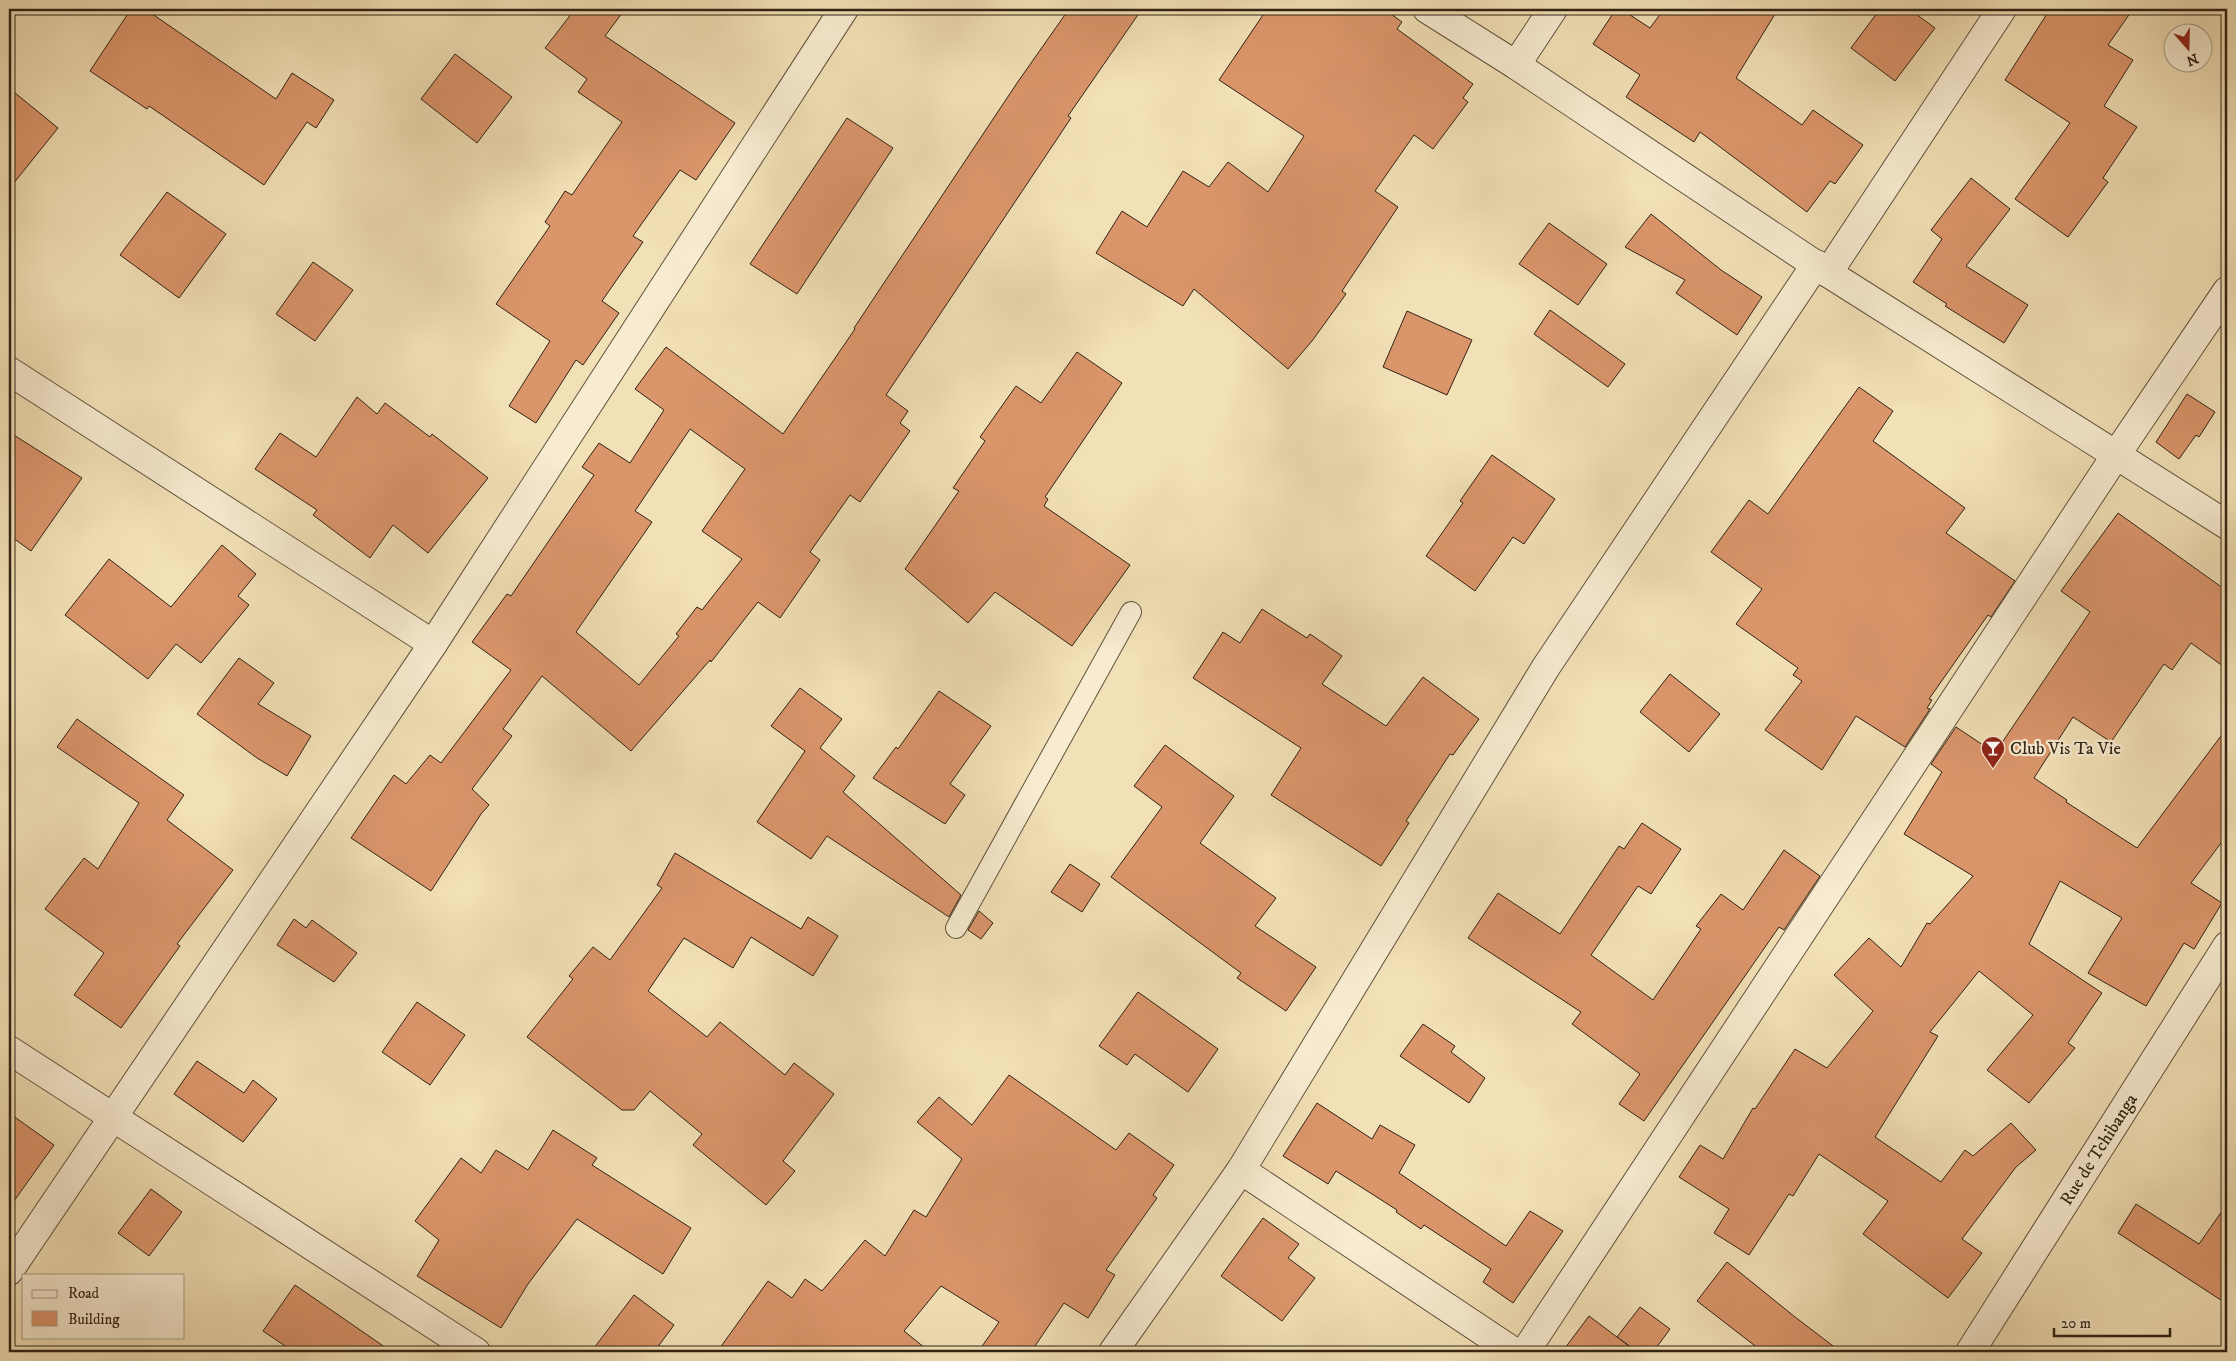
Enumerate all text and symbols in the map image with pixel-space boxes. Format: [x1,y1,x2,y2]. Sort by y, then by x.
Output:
north arrow [2164,22,2214,72]
text: N [2183,49,2201,70]
bar icon: Club Vis Ta Vie [1980,735,2006,769]
place label: Club Vis Ta Vie [2010,738,2121,760]
street label: Rue de Tchibanga [2056,1090,2143,1210]
legend [22,1274,185,1338]
text: Road [68,1284,100,1303]
scale bar [2054,1306,2170,1338]
text: Building [68,1310,120,1329]
text: 20 m [2061,1314,2091,1333]

